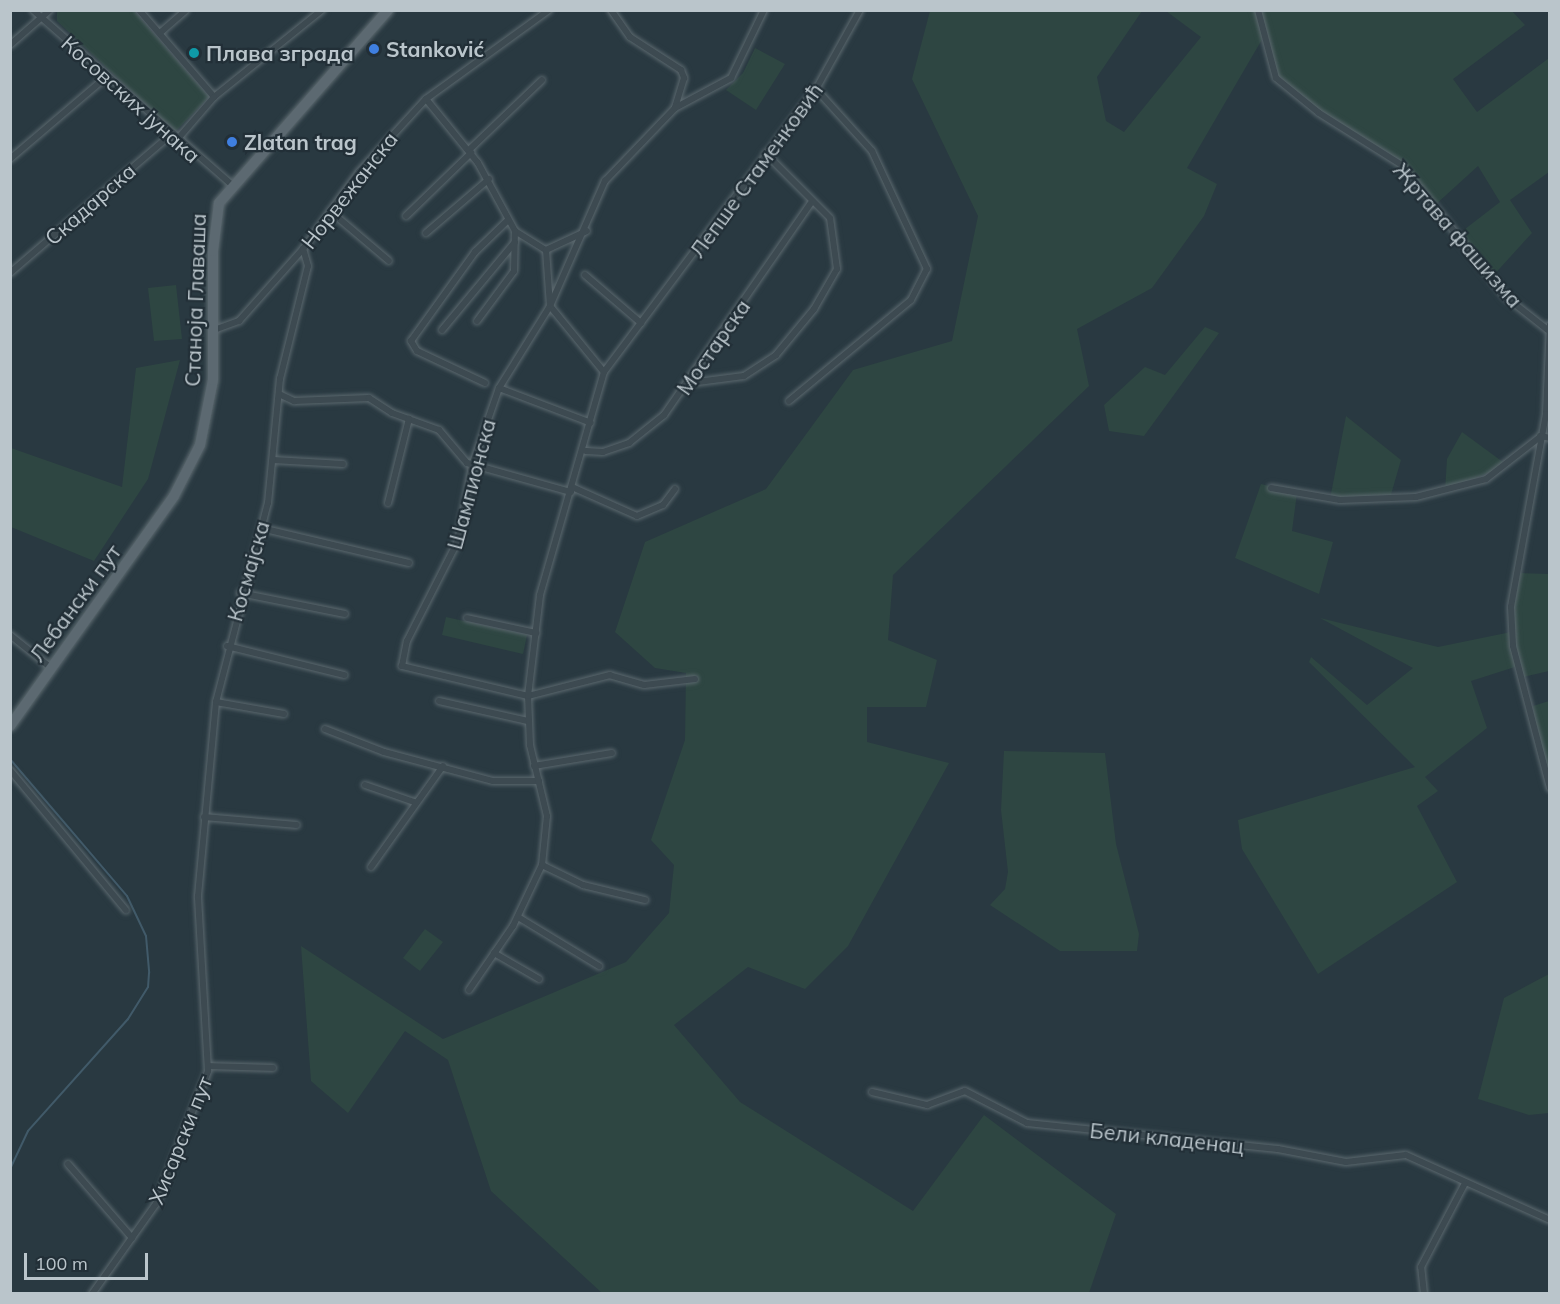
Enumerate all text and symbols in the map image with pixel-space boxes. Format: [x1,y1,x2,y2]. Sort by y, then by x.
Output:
street label: Косовских јунака [57,30,205,168]
place label: Stanković [386,36,484,62]
place label: Плава зграда [206,40,354,66]
marker: Stanković [367,42,381,56]
marker: Плава зграда [187,46,201,60]
street label: Лепше Стаменковић [684,78,828,262]
street label: Норвежанска [296,126,402,254]
place label: Zlatan trag [244,129,357,155]
marker: Zlatan trag [225,135,239,149]
street label: Скадарска [40,158,140,250]
street label: Жртава фашизма [1388,158,1528,312]
street label: Станоја Главаша [179,213,211,387]
street label: Мостарска [671,294,755,400]
street label: Шампионска [441,416,501,552]
street label: Космајска [222,518,274,624]
street label: Лебански пут [24,540,126,666]
street label: Хисарски пут [143,1072,217,1208]
street label: Бели кладенац [1089,1117,1245,1159]
scale bar [27,1241,152,1279]
text: 100 m [35,1252,88,1275]

